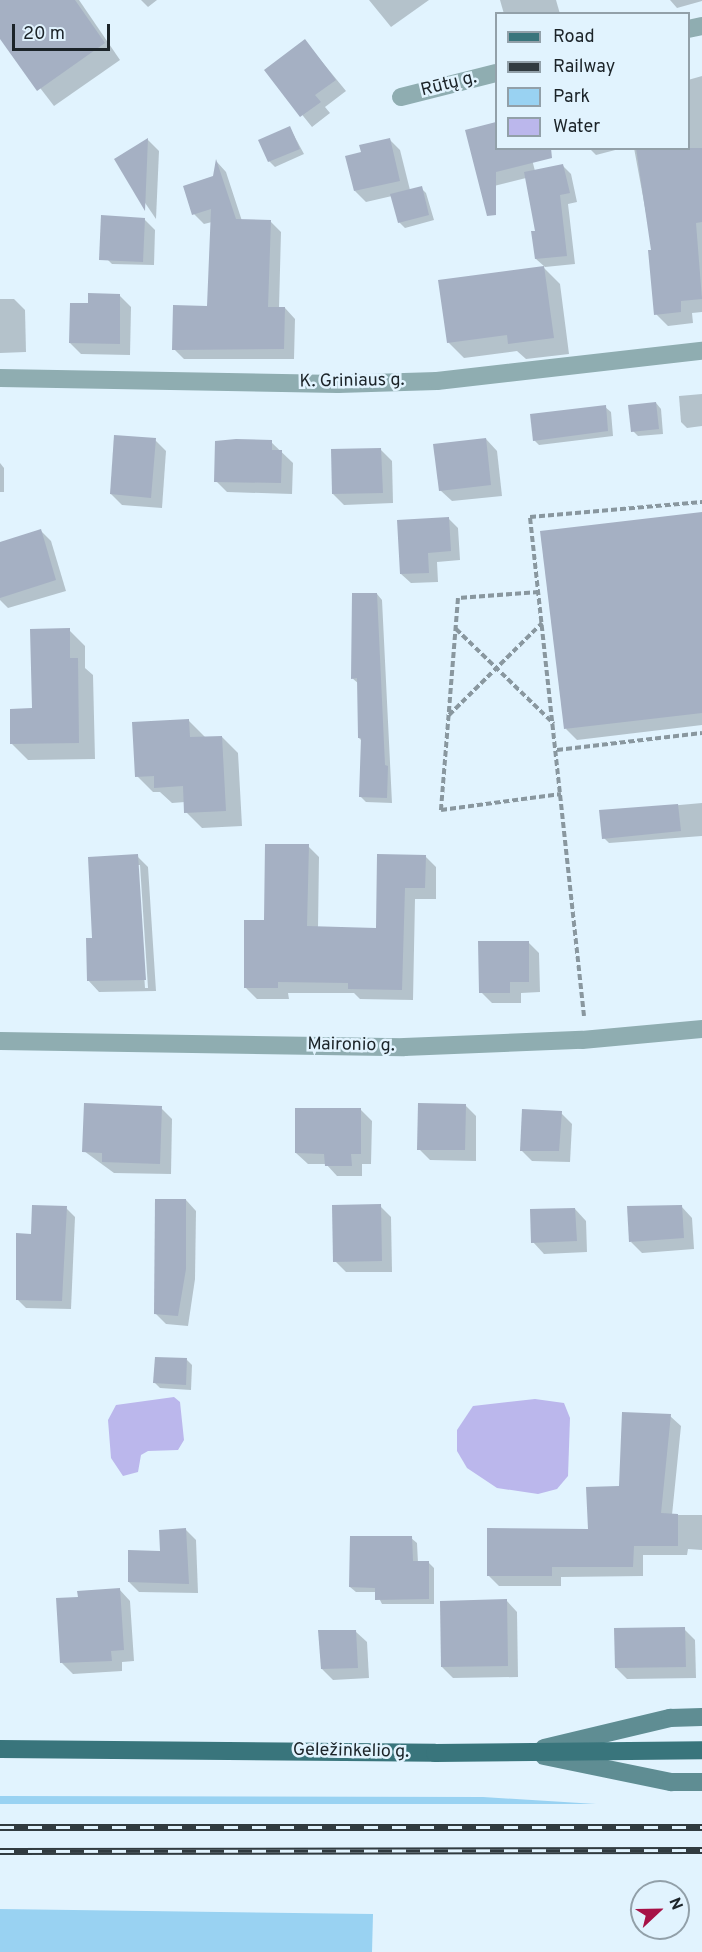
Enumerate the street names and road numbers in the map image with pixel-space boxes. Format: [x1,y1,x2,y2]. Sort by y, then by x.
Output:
street label: Rūtų g. [419,68,479,102]
street label: K. Griniaus g. [299,370,405,394]
street label: Maironio g. [307,1034,395,1058]
street label: Geležinkelio g. [293,1740,409,1764]

